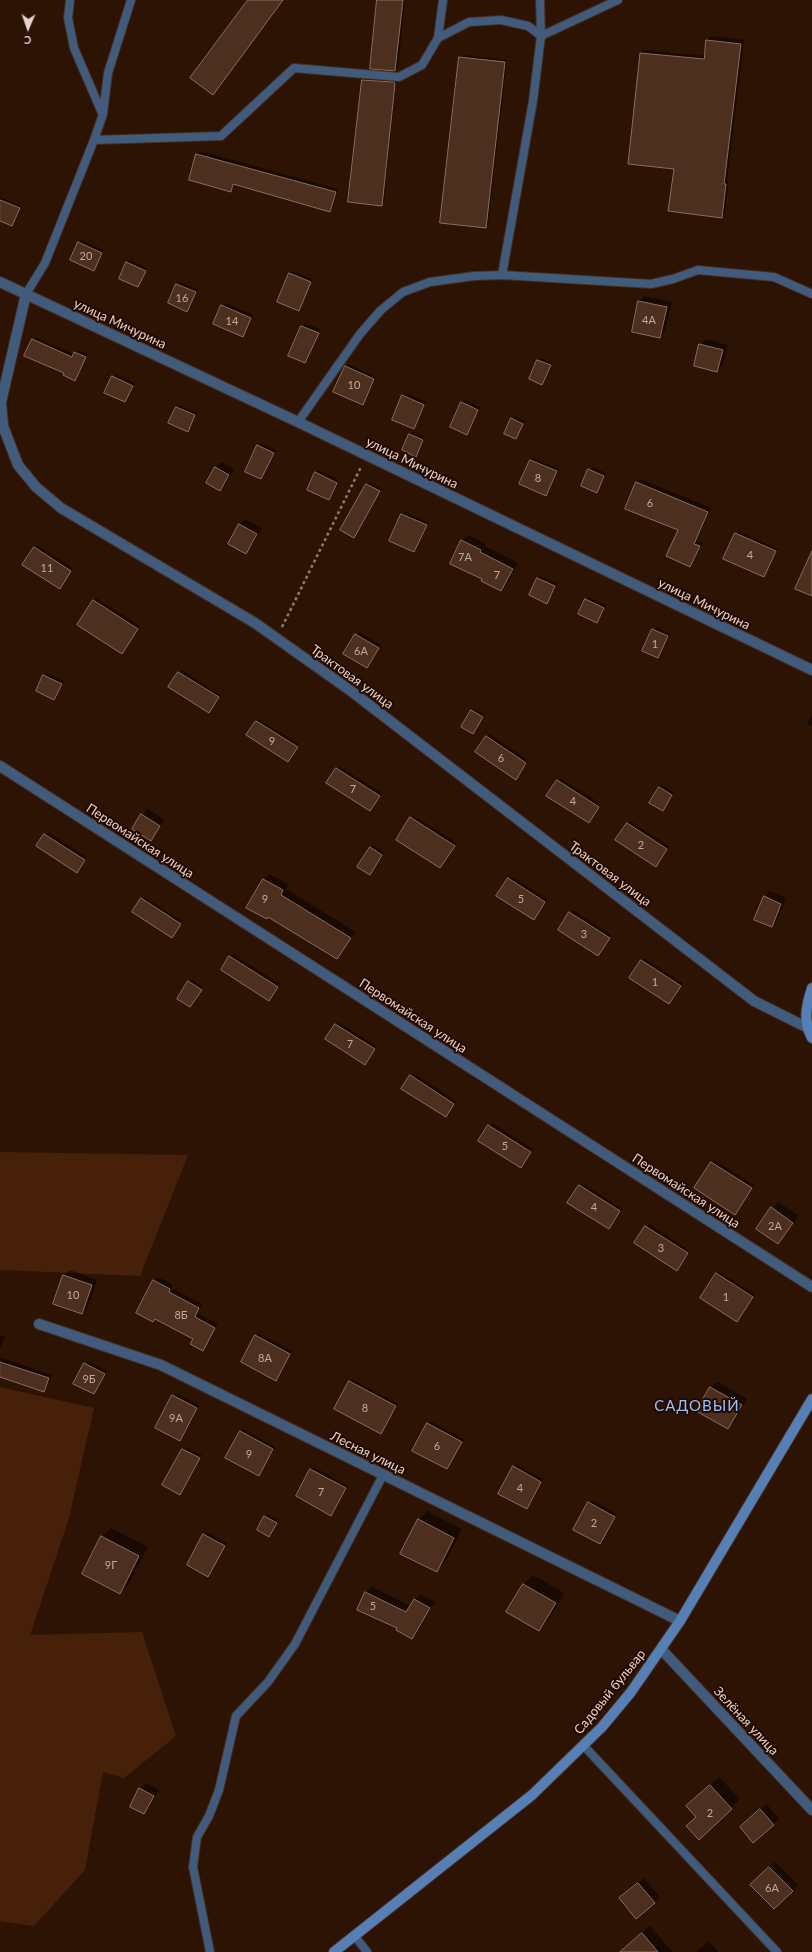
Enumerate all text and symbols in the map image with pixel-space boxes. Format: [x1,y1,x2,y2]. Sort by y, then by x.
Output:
north arrow [8,8,48,48]
text: С [24,34,31,47]
house number: 20 [80,249,92,263]
house number: 16 [176,291,188,305]
street label: улица Мичурина [71,296,169,352]
house number: 4А [642,313,656,327]
house number: 14 [226,314,238,328]
house number: 10 [348,378,360,392]
street label: улица Мичурина [364,434,460,492]
house number: 8 [535,471,541,485]
house number: 6 [647,496,653,510]
house number: 4 [747,548,753,562]
house number: 7А [458,550,472,564]
house number: 11 [41,561,53,575]
house number: 7 [494,568,500,582]
street label: улица Мичурина [656,575,752,633]
house number: 1 [652,637,658,651]
street label: Трактовая улица [308,642,396,712]
house number: 6А [354,644,368,658]
house number: 9 [269,734,275,748]
house number: 6 [498,751,504,765]
house number: 7 [350,782,356,796]
house number: 4 [570,794,576,808]
street label: Первомайская улица [83,800,197,882]
street label: Трактовая улица [566,838,654,910]
house number: 2 [638,838,644,852]
house number: 9 [262,892,268,906]
house number: 5 [518,892,524,906]
house number: 3 [581,927,587,941]
street label: Первомайская улица [356,975,470,1057]
house number: 1 [652,975,658,989]
house number: 7 [347,1037,353,1051]
house number: 5 [502,1139,508,1153]
street label: Первомайская улица [629,1150,743,1232]
house number: 4 [591,1200,597,1214]
house number: 2А [768,1219,782,1233]
house number: 3 [658,1241,664,1255]
house number: 10 [67,1288,79,1302]
house number: 1 [723,1290,729,1304]
house number: 8Б [174,1308,188,1322]
house number: 8А [258,1351,272,1365]
house number: 9Б [82,1372,96,1386]
district label: САДОВЫЙ [654,1397,740,1415]
house number: 8 [362,1401,368,1415]
house number: 9А [169,1411,183,1425]
street label: Лесная улица [328,1428,408,1478]
house number: 6 [434,1439,440,1453]
house number: 9 [246,1447,252,1461]
house number: 4 [517,1481,523,1495]
house number: 7 [318,1485,324,1499]
house number: 2 [591,1516,597,1530]
house number: 9Г [105,1558,117,1572]
house number: 5 [370,1599,376,1613]
street label: Садовый бульвар [571,1646,649,1738]
street label: Зелёная улица [710,1684,782,1758]
house number: 2 [707,1806,713,1820]
house number: 6А [765,1881,779,1895]

